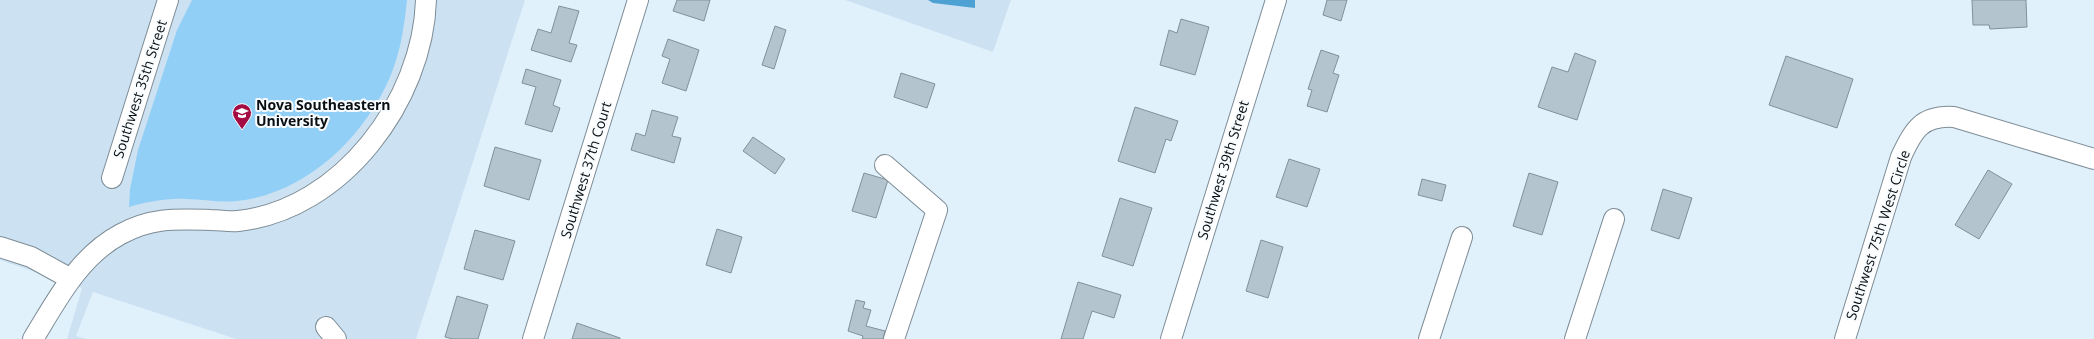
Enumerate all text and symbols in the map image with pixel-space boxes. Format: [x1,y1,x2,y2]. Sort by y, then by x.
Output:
street label: Southwest 35th Street [108,17,171,161]
place label: Nova Southeastern University [256,95,391,130]
street label: Southwest 39th Street [1192,98,1253,242]
street label: Southwest 37th Court [556,99,615,241]
school or university icon: Nova Southeastern University [231,102,253,130]
street label: Southwest 75th West Circle [1841,147,1914,322]

